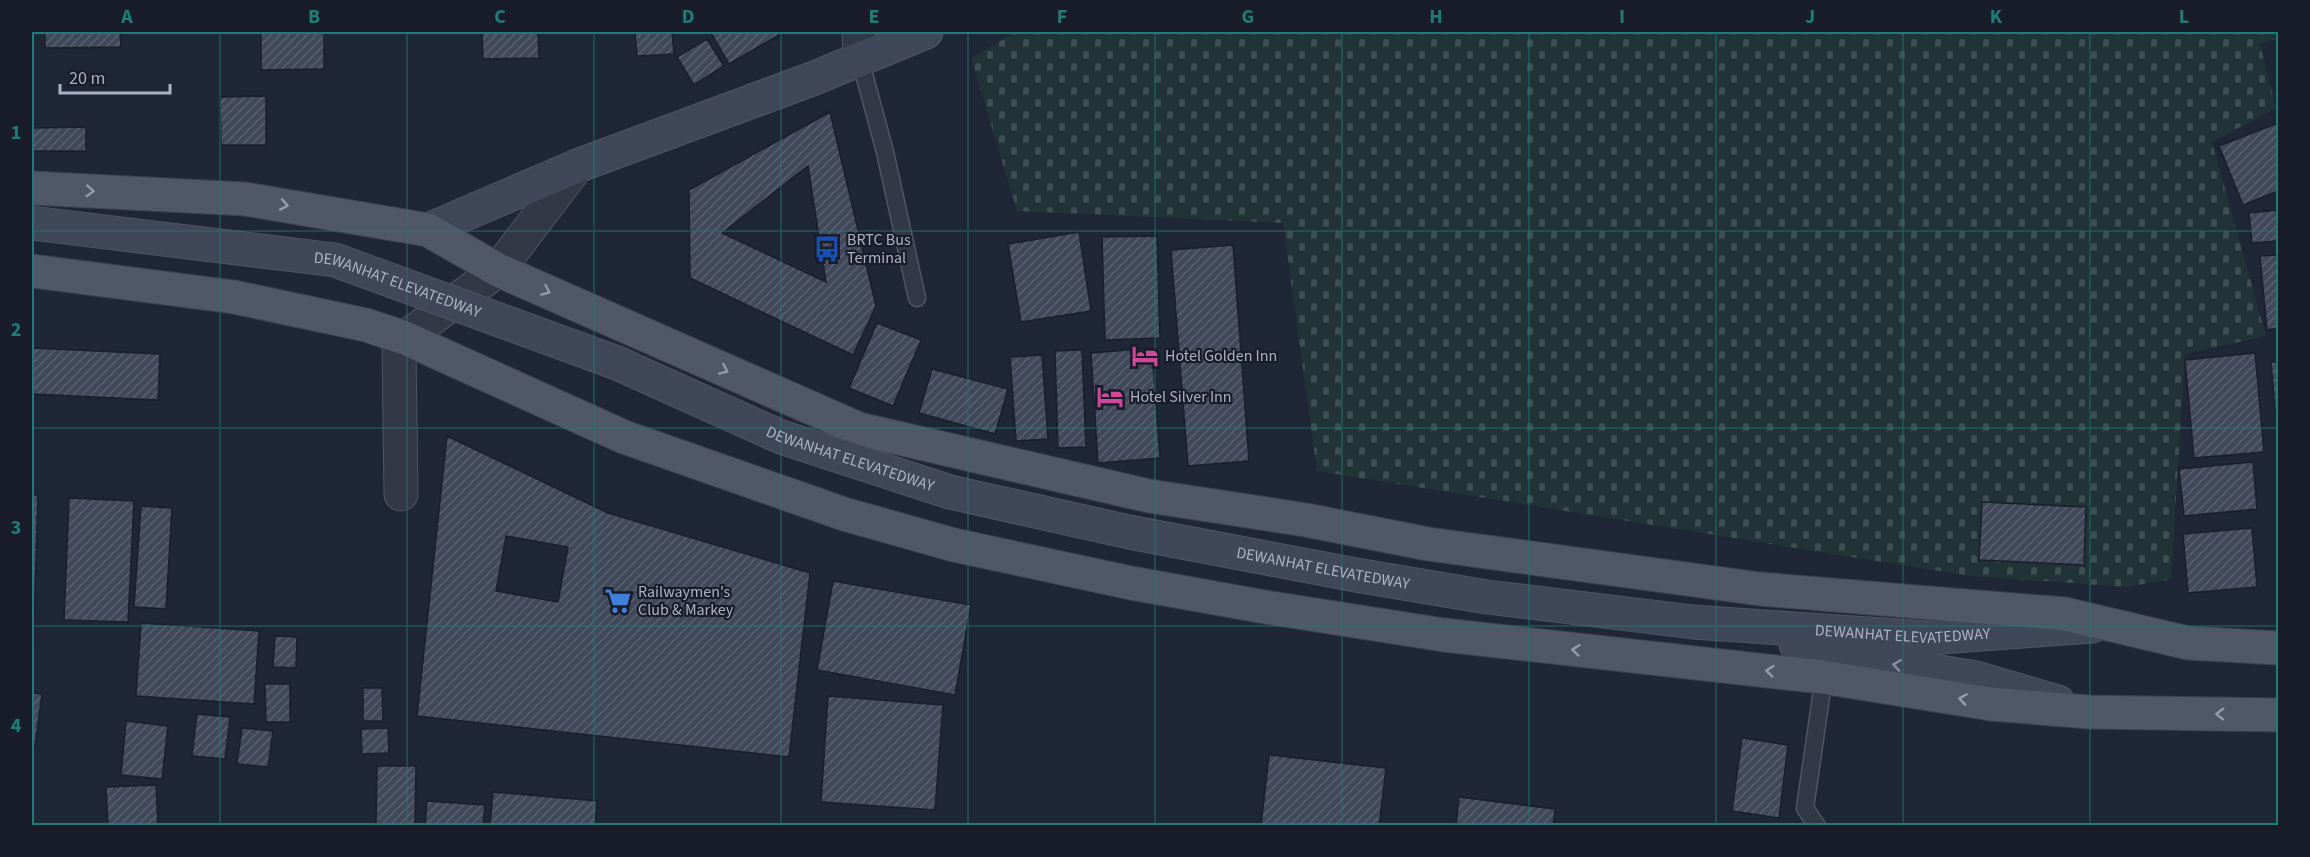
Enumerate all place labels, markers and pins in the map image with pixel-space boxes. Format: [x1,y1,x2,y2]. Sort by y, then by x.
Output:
place label: BRTC Bus Terminal [847,229,911,269]
bus stop icon: BRTC Bus Terminal [812,234,842,264]
hotel icon: Hotel Golden Inn [1130,341,1160,371]
place label: Hotel Golden Inn [1165,345,1277,367]
hotel icon: Hotel Silver Inn [1095,382,1125,412]
place label: Hotel Silver Inn [1130,386,1232,408]
place label: Railwaymen's Club & Markey [638,581,734,621]
supermarket icon: Railwaymen's Club & Markey [603,586,633,616]

